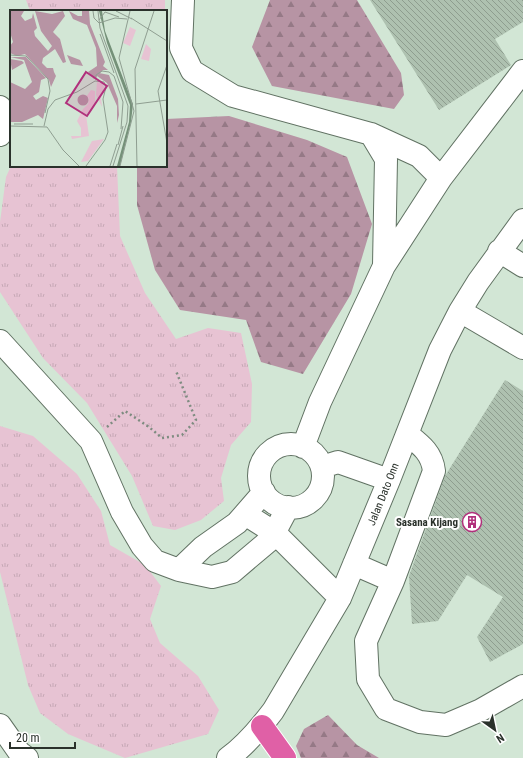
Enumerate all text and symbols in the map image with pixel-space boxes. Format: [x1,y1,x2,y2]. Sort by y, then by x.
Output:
inset map [10,10,167,167]
street label: Jalan Dato Onn [365,461,402,527]
building icon: Sasana Kijang [461,511,483,533]
place label: Sasana Kijang [396,516,458,529]
north arrow [475,710,515,750]
scale bar [10,724,75,750]
text: 20 m [16,731,40,745]
text: N [494,731,507,745]

